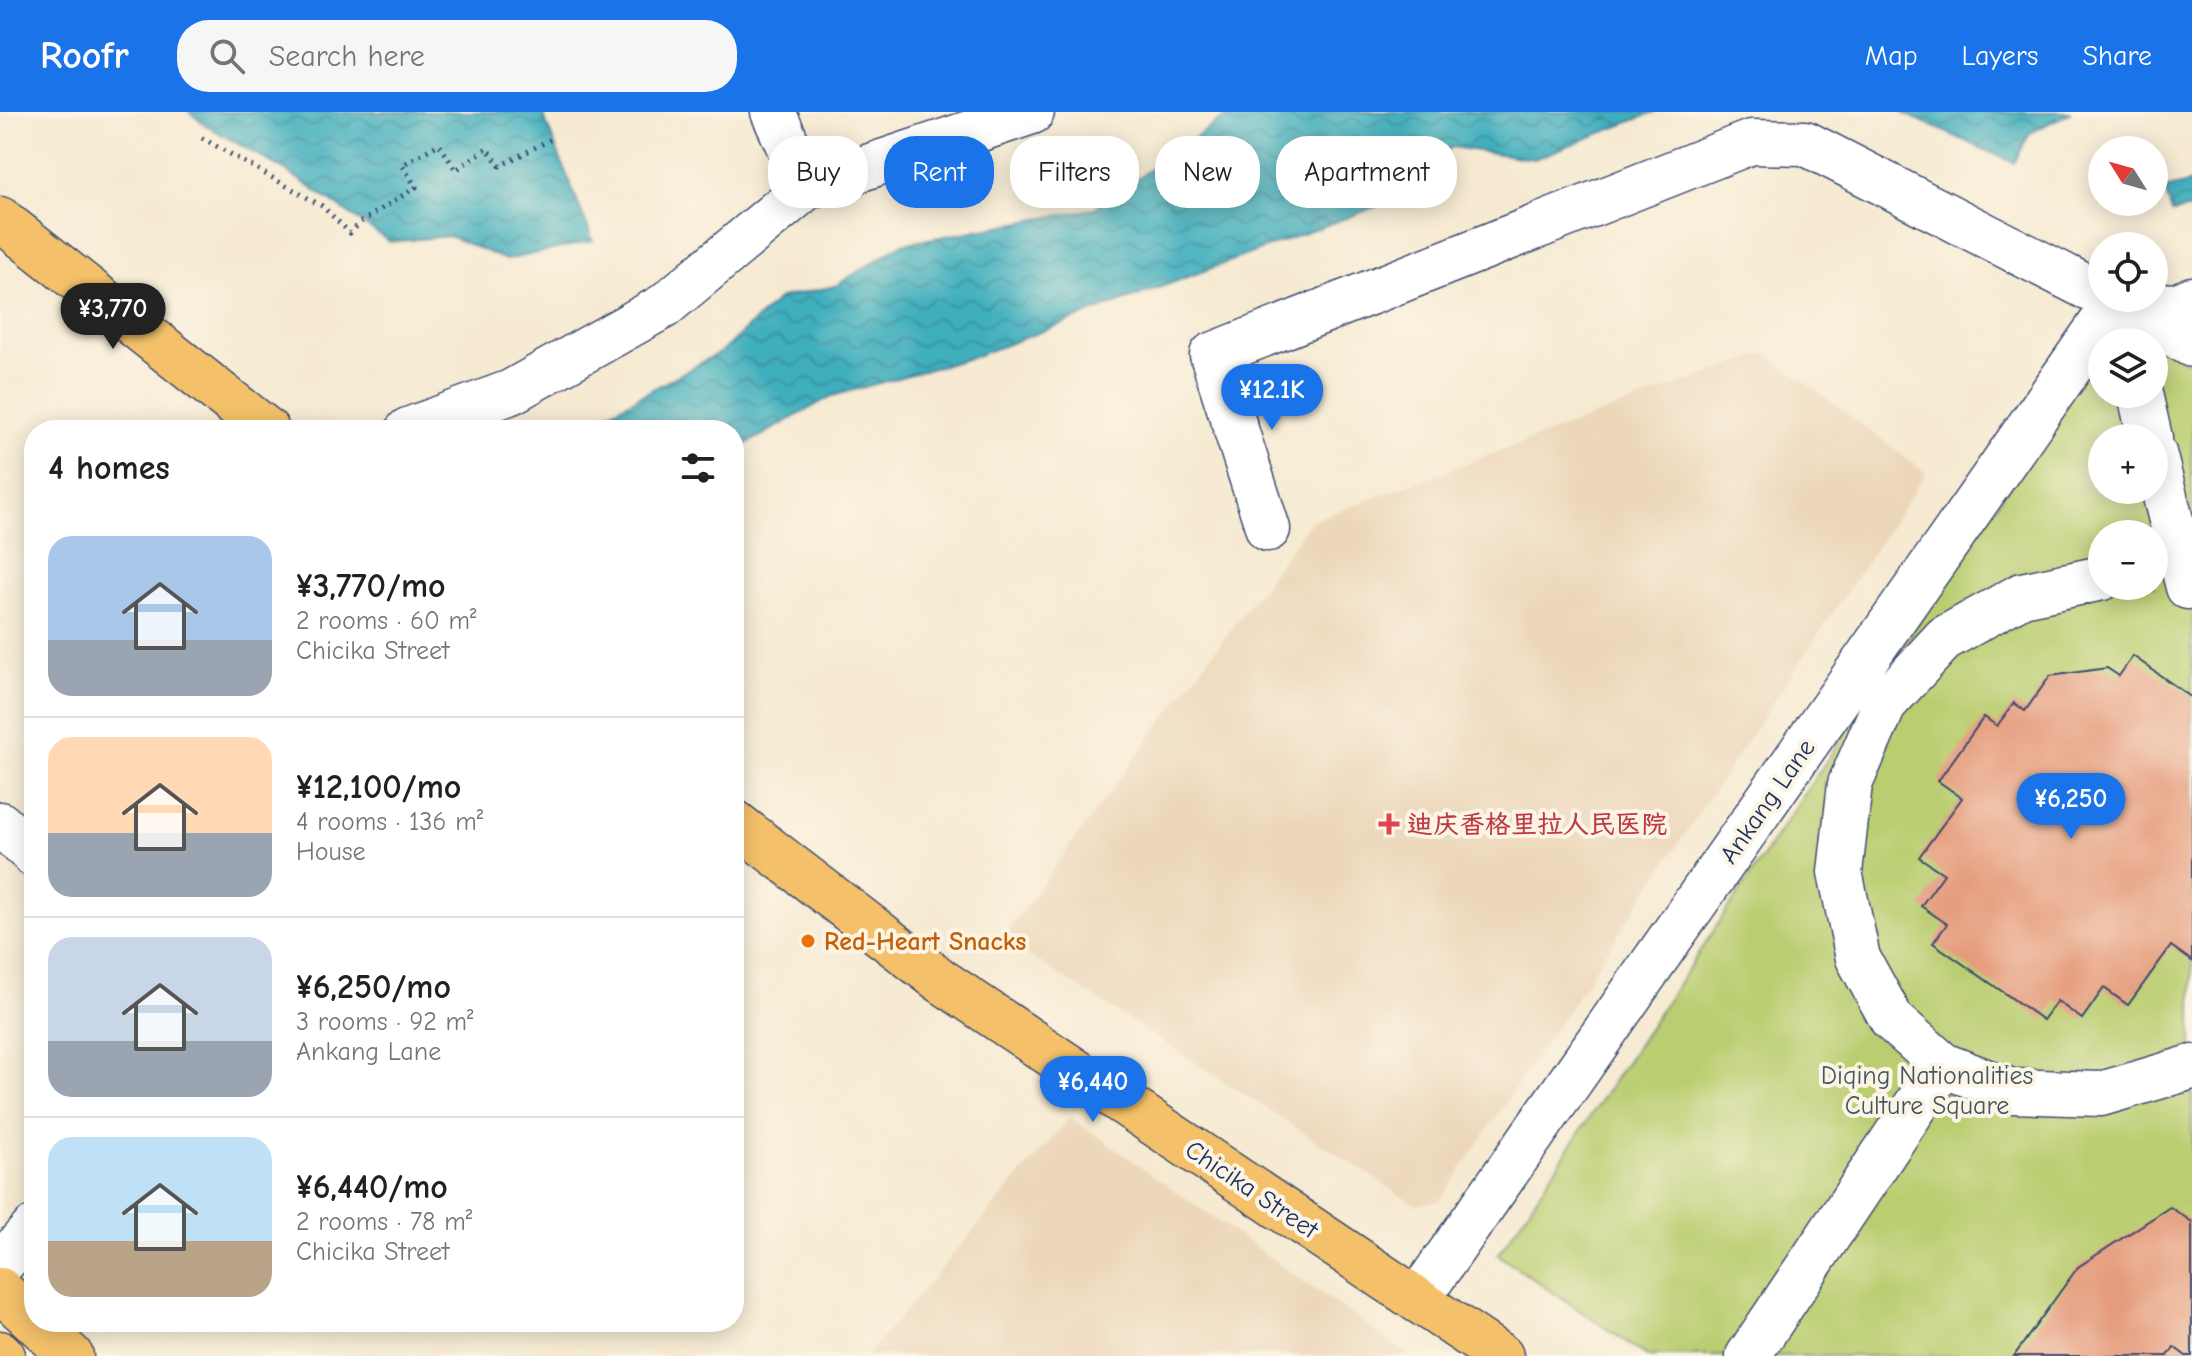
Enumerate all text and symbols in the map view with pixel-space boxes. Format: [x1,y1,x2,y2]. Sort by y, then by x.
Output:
search box [177,20,737,92]
text: Roofr [40,34,129,78]
icon: search [205,34,249,78]
text: Search here [269,39,425,74]
text: Map [1865,40,1918,72]
text: Layers [1962,40,2038,72]
text: Share [2082,40,2152,72]
chip: Buy [768,136,868,208]
chip: Rent [884,136,994,208]
chip: Filters [1010,136,1139,208]
chip: New [1155,136,1260,208]
chip: Apartment [1276,136,1457,208]
north arrow [2088,136,2168,216]
map controls [2088,136,2168,600]
button: locate [2088,232,2168,312]
pin: ¥3,770 [48,283,178,351]
text: ¥3,770 [79,294,147,324]
button: layers [2088,328,2168,408]
pin: ¥12.1K [1207,364,1337,432]
text: ¥12.1K [1239,375,1305,405]
button: + [2088,424,2168,504]
icon: filters [676,446,720,490]
text: 4 homes [48,448,170,488]
button: − [2088,520,2168,600]
text: ¥3,770/mo [296,566,446,606]
icon: home [112,568,208,664]
text: 2 rooms · 60 m² [296,606,477,636]
text: Chicika Street [296,636,449,666]
street label: Ankang Lane [1714,734,1822,870]
text: ¥12,100/mo [296,767,461,807]
icon: home [112,769,208,865]
pin: ¥6,250 [2006,773,2136,841]
text: ¥6,250 [2035,784,2107,814]
text: 4 rooms · 136 m² [296,807,483,837]
place label: 迪庆香格里拉人民医院 [1407,810,1667,840]
marker: 迪庆香格里拉人民医院 [1378,813,1400,835]
text: House [296,837,366,867]
place label: Red-Heart Snacks [824,927,1026,957]
marker: Red-Heart Snacks [799,932,817,950]
text: ¥6,250/mo [296,967,451,1007]
icon: home [112,969,208,1065]
text: 3 rooms · 92 m² [296,1007,474,1037]
text: Ankang Lane [296,1037,441,1067]
pin: ¥6,440 [1028,1056,1158,1124]
park label: Diqing Nationalities Culture Square [1821,1061,2033,1121]
text: ¥6,440 [1058,1067,1128,1097]
street label: Chicika Street [1179,1134,1325,1246]
text: ¥6,440/mo [296,1167,448,1207]
icon: home [112,1169,208,1265]
text: 2 rooms · 78 m² [296,1207,472,1237]
text: Chicika Street [296,1237,449,1267]

